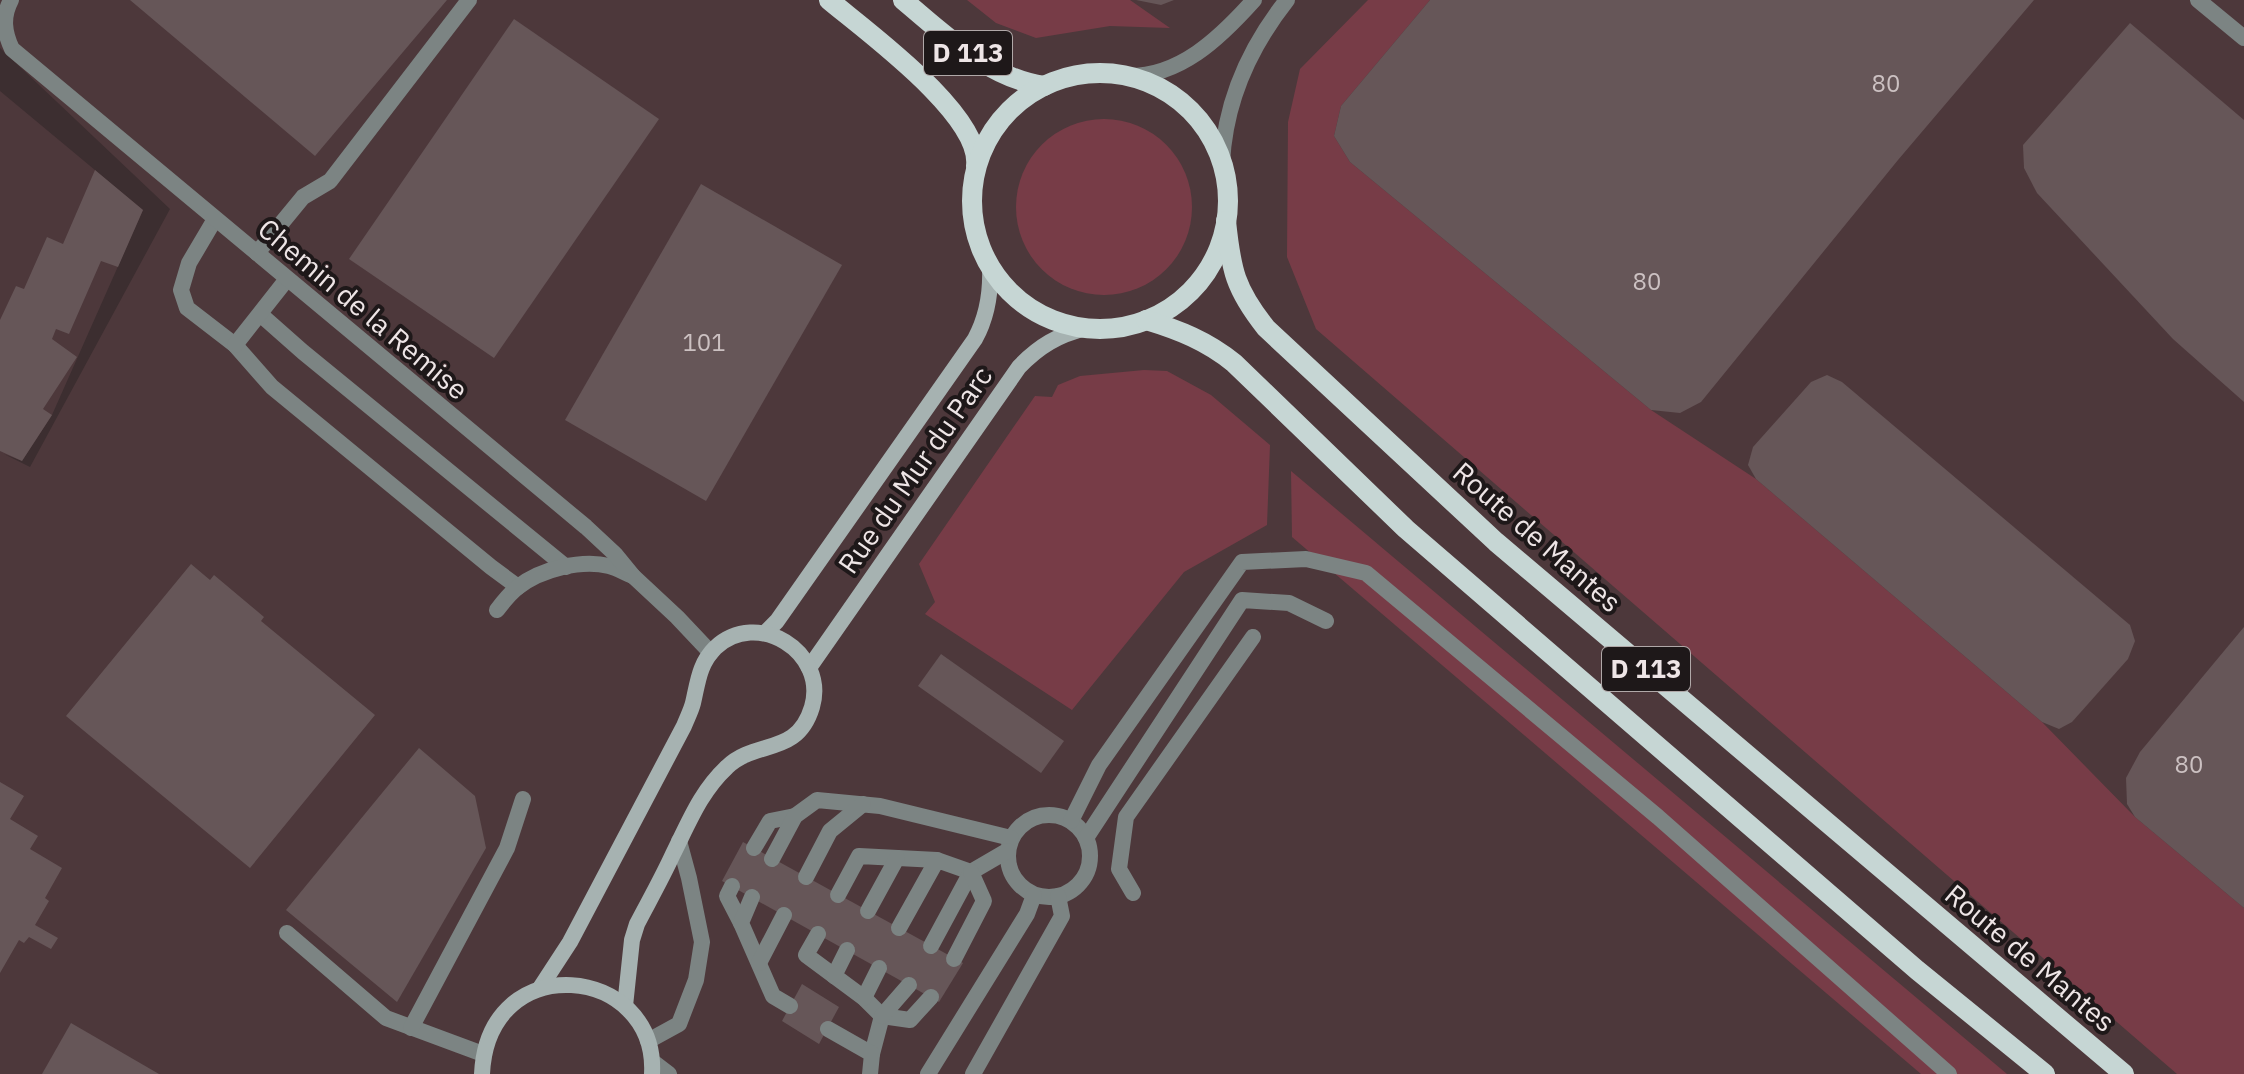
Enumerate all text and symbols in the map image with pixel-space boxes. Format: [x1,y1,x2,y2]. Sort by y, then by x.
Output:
road number: D 113 [924,31,1012,75]
house number: 80 [1872,67,1900,99]
street label: Chemin de la Remise [251,210,476,407]
house number: 80 [1633,265,1661,297]
house number: 101 [682,326,726,358]
street label: Rue du Mur du Parc [829,359,1000,581]
street label: Route de Mantes [1445,453,1629,620]
road number: D 113 [1602,647,1690,691]
house number: 80 [2175,748,2203,780]
street label: Route de Mantes [1937,876,2123,1040]

